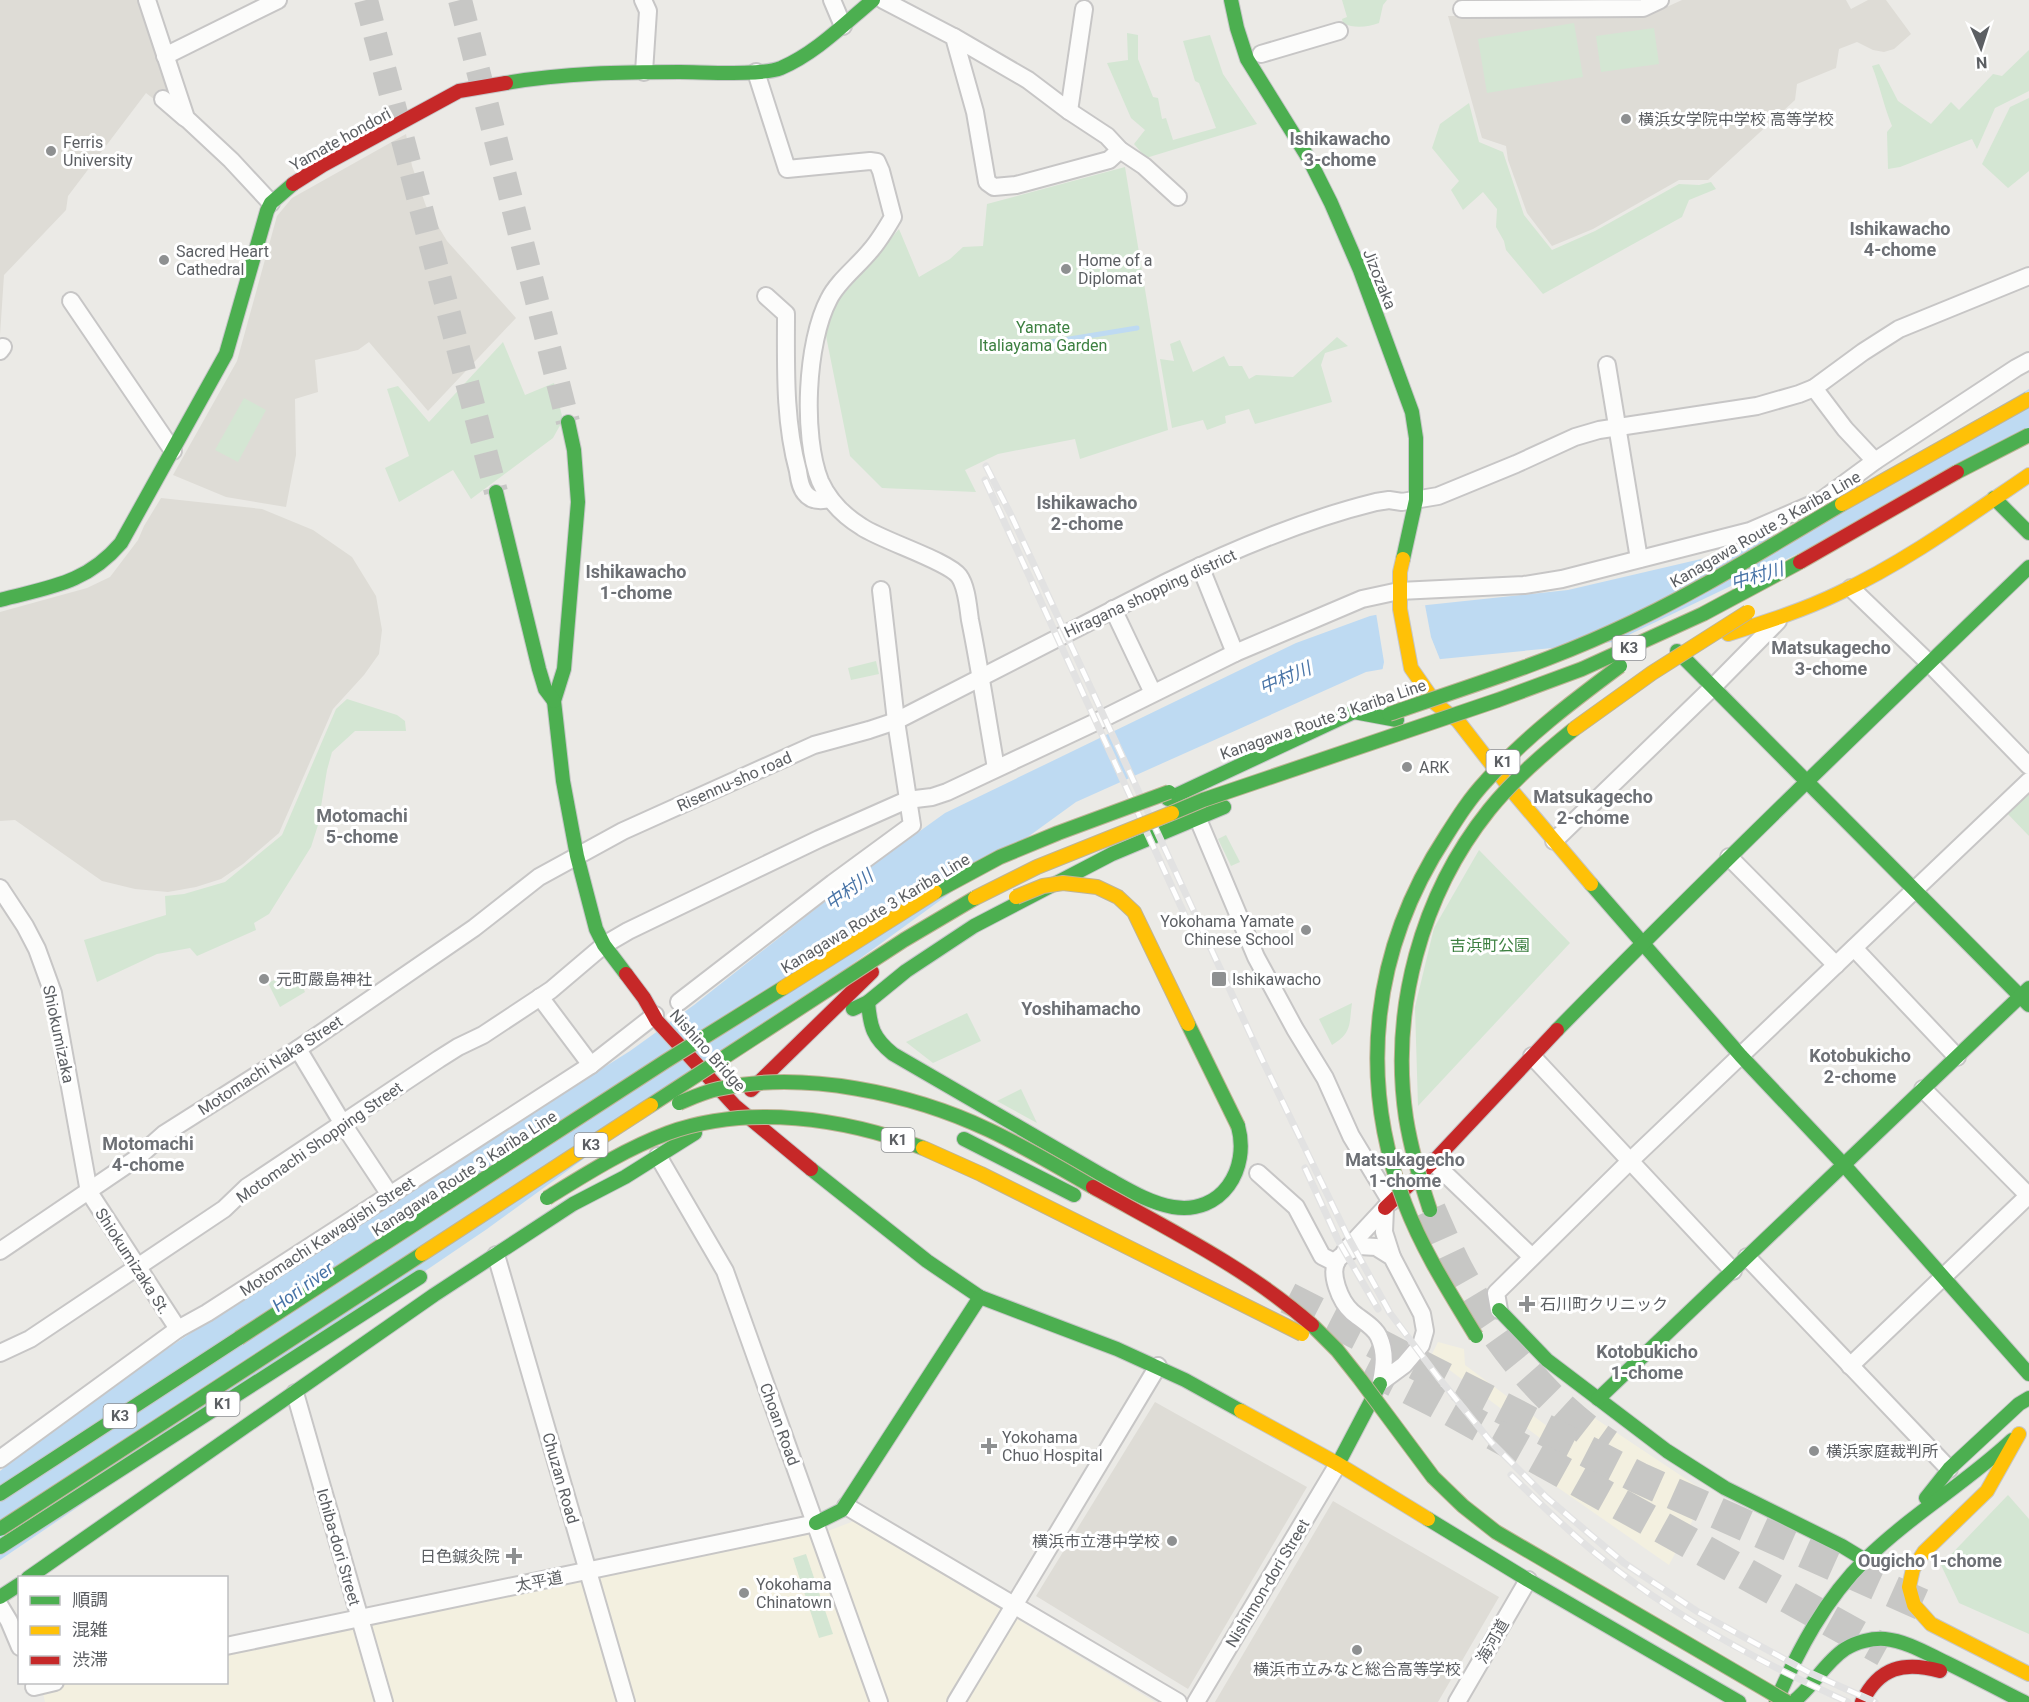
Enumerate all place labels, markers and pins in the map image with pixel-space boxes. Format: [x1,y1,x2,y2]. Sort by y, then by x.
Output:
place label: 横浜女学院中学校 高等学校 [1638,110,1834,129]
marker: 横浜女学院中学校 高等学校 [1619,112,1633,126]
place label: Ferris University [63,133,133,170]
marker: Ferris University [44,144,58,158]
place label: Sacred Heart Cathedral [176,242,269,279]
place label: Home of a Diplomat [1078,251,1152,288]
marker: Sacred Heart Cathedral [157,253,171,267]
marker: Home of a Diplomat [1059,262,1073,276]
place label: ARK [1419,758,1450,777]
marker: ARK [1400,760,1414,774]
place label: Yokohama Yamate Chinese School [1160,912,1294,949]
marker: Yokohama Yamate Chinese School [1299,923,1313,937]
place label: 元町嚴島神社 [276,970,372,989]
marker: Ishikawacho [1210,970,1228,988]
place label: Ishikawacho [1232,970,1321,989]
marker: 元町嚴島神社 [257,972,271,986]
marker: 石川町クリニック [1518,1295,1536,1313]
place label: 石川町クリニック [1540,1295,1668,1314]
place label: Yokohama Chuo Hospital [1002,1428,1103,1465]
marker: Yokohama Chuo Hospital [980,1437,998,1455]
place label: 横浜家庭裁判所 [1826,1442,1938,1461]
marker: 横浜家庭裁判所 [1807,1444,1821,1458]
place label: 横浜市立港中学校 [1032,1532,1160,1551]
marker: 横浜市立港中学校 [1165,1534,1179,1548]
place label: 日色鍼灸院 [420,1547,500,1566]
marker: 日色鍼灸院 [505,1547,523,1565]
place label: Yokohama Chinatown [756,1575,832,1612]
marker: Yokohama Chinatown [737,1586,751,1600]
marker: 横浜市立みなと総合高等学校 [1350,1643,1364,1657]
place label: 横浜市立みなと総合高等学校 [1253,1660,1461,1679]

